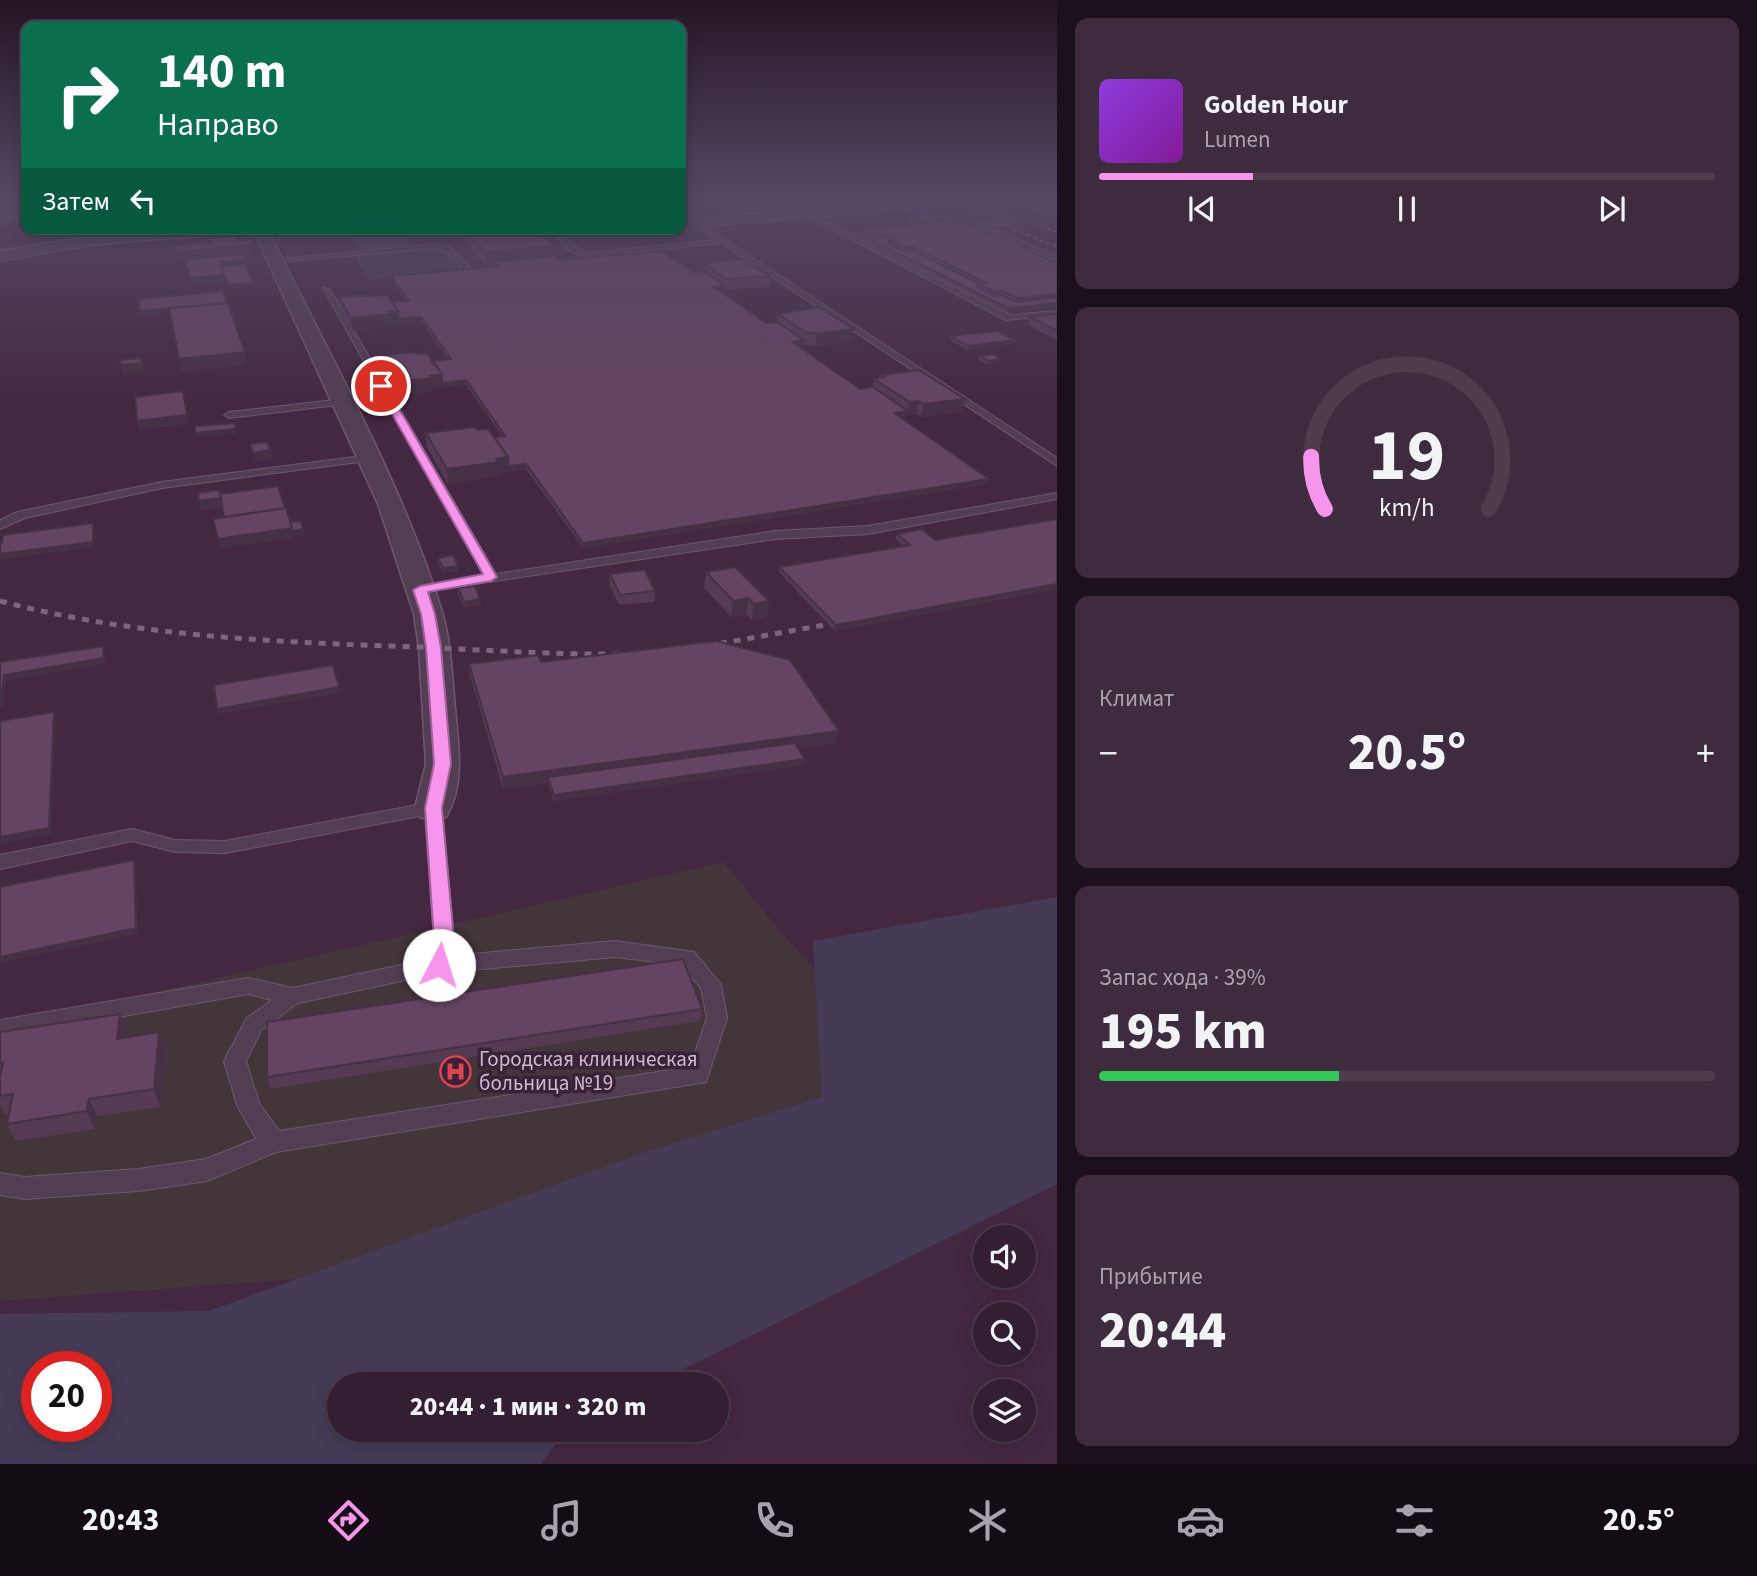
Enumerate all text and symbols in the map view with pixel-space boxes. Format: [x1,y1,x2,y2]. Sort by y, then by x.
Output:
text: 140 m [157,37,286,107]
icon: right [42,49,133,140]
text: Golden Hour [1204,86,1348,123]
text: Направо [157,102,279,148]
text: Lumen [1204,123,1271,156]
icon: left [124,182,162,220]
text: Затем [42,183,110,220]
icon: previous [1183,190,1221,228]
icon: pause [1388,190,1426,228]
icon: next [1593,190,1631,228]
pin [351,356,411,416]
icon: arrive [362,367,400,405]
text: 19 [1369,404,1445,508]
text: km/h [1379,490,1435,526]
text: Климат [1099,682,1174,715]
text: 20.5° [1348,716,1466,790]
text: − [1099,727,1118,781]
text: + [1696,727,1715,781]
position arrow [402,928,476,1002]
text: Запас хода · 39% [1099,961,1266,994]
text: 195 km [1099,995,1267,1069]
place label: Городская клиническая больница №19 [479,1044,698,1098]
hospital icon: Городская клиническая больница №19 [439,1054,473,1088]
map controls [973,1225,1036,1442]
button: sound [973,1225,1036,1288]
text: Прибытие [1099,1260,1203,1293]
text: 20:44 [1099,1294,1226,1368]
button: search [973,1302,1036,1365]
speed limit sign: 20 [21,1351,112,1442]
button: layers [973,1379,1036,1442]
text: 20:44 · 1 мин · 320 m [410,1388,646,1425]
icon: directions [324,1496,373,1545]
icon: music [537,1496,586,1545]
icon: phone [750,1496,799,1545]
icon: climate [963,1496,1012,1545]
icon: car [1176,1496,1225,1545]
icon: filters [1390,1496,1439,1545]
text: 20:43 [82,1497,159,1543]
text: 20.5° [1603,1497,1675,1543]

